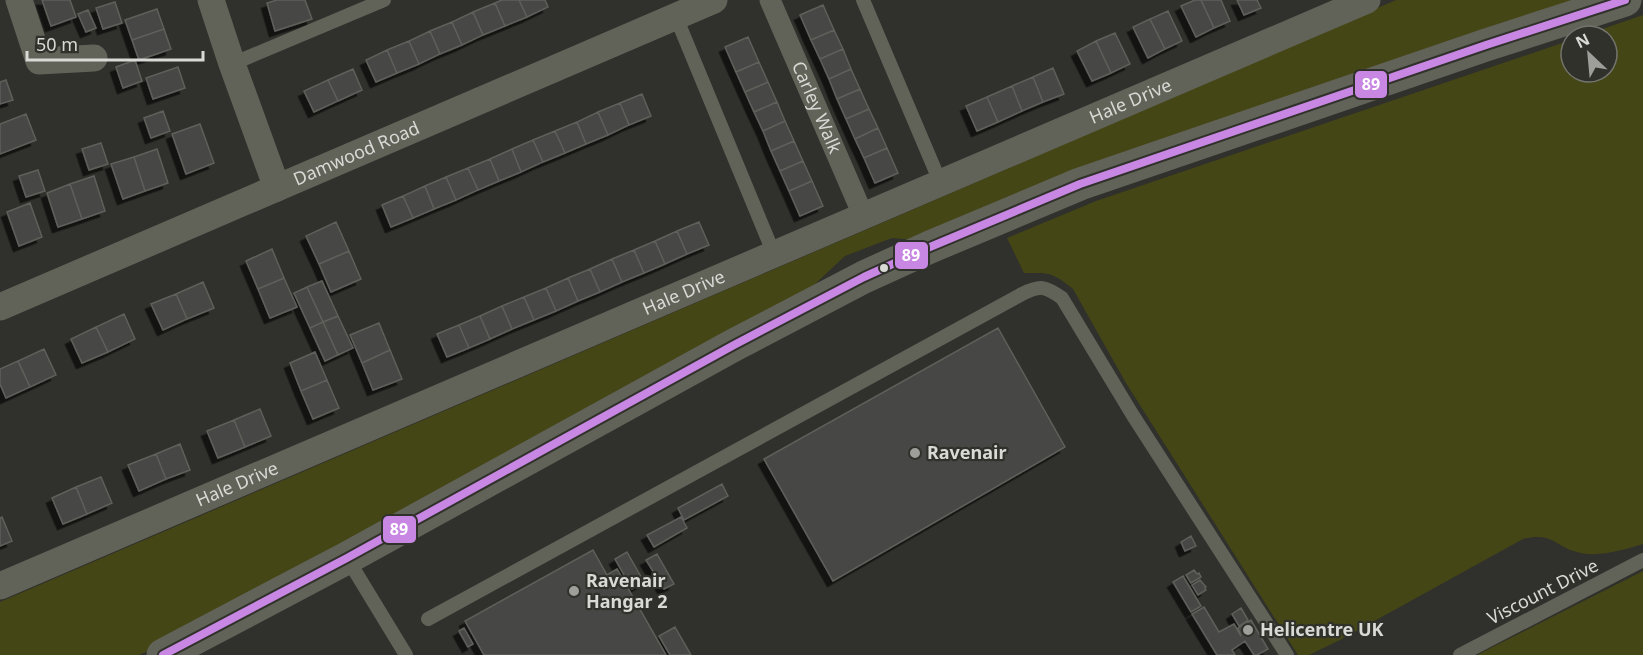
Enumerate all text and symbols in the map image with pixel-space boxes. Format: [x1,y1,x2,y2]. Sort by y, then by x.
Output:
scale bar [27,24,202,62]
north arrow [1559,24,1619,84]
text: N [1572,28,1593,53]
text: 50 m [36,32,78,56]
street label: Carley Walk [787,57,848,157]
line badge: 89 [1354,70,1388,99]
street label: Hale Drive [1085,72,1175,129]
text: 89 [1362,73,1380,95]
street label: Damwood Road [289,115,423,191]
line badge: 89 [894,241,929,270]
text: 89 [902,244,920,266]
unlabelled marker [878,262,890,274]
street label: Hale Drive [638,264,728,320]
place label: Ravenair [927,440,1007,464]
marker: Ravenair [908,446,922,460]
street label: Hale Drive [192,455,282,512]
line badge: 89 [382,515,417,544]
text: 89 [390,518,408,540]
street label: Viscount Drive [1483,553,1602,629]
place label: Ravenair Hangar 2 [586,568,667,613]
marker: Ravenair Hangar 2 [567,584,581,598]
place label: Helicentre UK [1260,617,1384,641]
marker: Helicentre UK [1241,623,1255,637]

